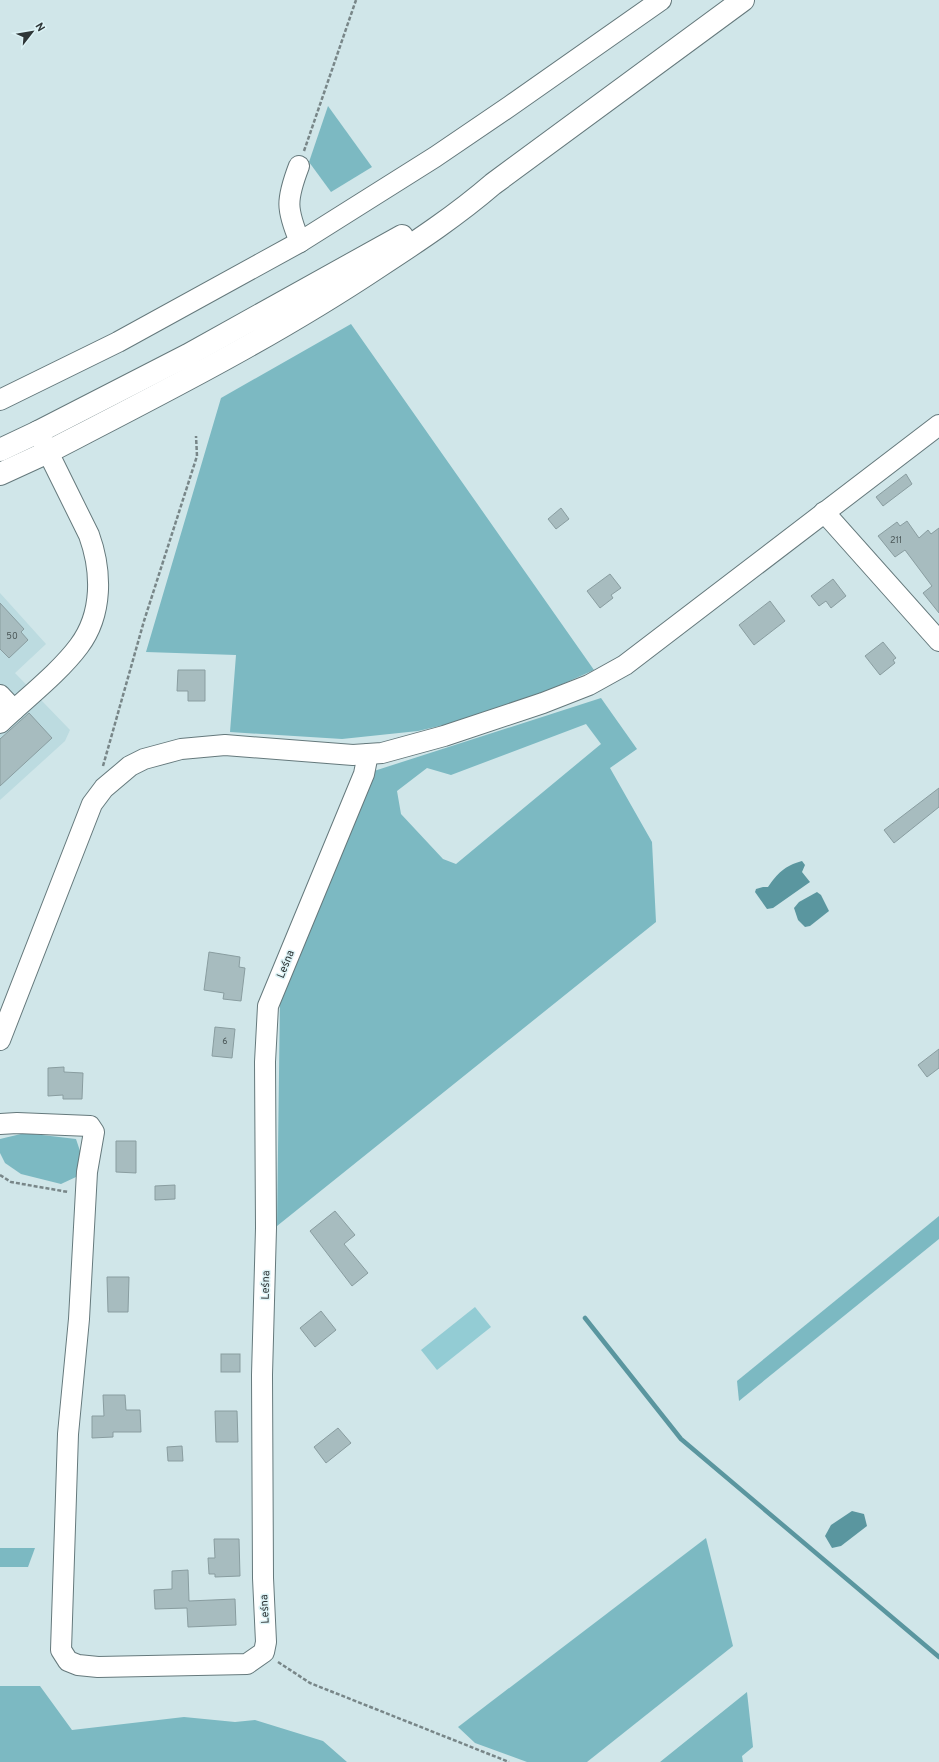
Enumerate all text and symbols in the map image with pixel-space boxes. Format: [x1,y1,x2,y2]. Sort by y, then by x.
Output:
north arrow [12,12,52,52]
text: N [32,20,48,34]
house number: 211 [890,535,902,546]
house number: 50 [6,631,18,642]
street label: Leśna [274,948,298,981]
house number: 6 [222,1036,228,1047]
street label: Leśna [259,1270,273,1300]
street label: Leśna [257,1594,273,1624]

